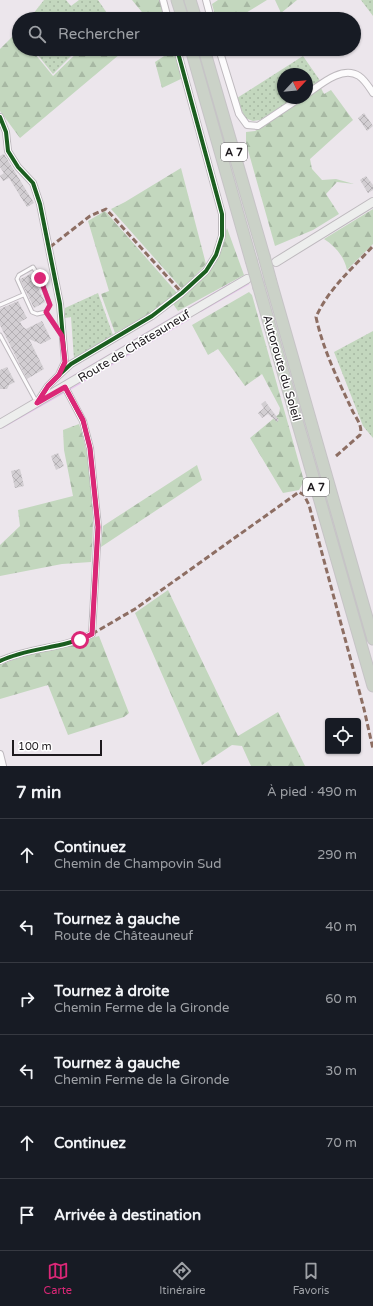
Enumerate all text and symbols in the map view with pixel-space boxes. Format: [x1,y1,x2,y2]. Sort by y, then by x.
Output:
search box [12,12,361,56]
icon: search [26,23,48,45]
text: Rechercher [58,25,140,43]
north arrow [277,68,313,104]
road number: A 7 [221,143,247,161]
route end [31,269,49,287]
street label: Route de Châteauneuf [75,307,193,385]
street label: Autoroute du Soleil [260,313,304,423]
road number: A 7 [303,478,329,496]
route start [71,631,89,649]
map controls [325,718,361,754]
button: locate [325,718,361,754]
scale bar [12,738,102,757]
text: 100 m [18,740,52,753]
text: 7 min [16,782,61,803]
text: À pied · 490 m [267,784,357,800]
text: Continuez [54,838,126,856]
icon: ahead [16,844,38,866]
text: 290 m [317,847,357,863]
text: Chemin de Champovin Sud [54,856,221,872]
text: Tournez à gauche [54,910,180,928]
icon: left [16,916,38,938]
text: 40 m [325,919,357,935]
text: Route de Châteauneuf [54,928,193,944]
text: Tournez à droite [54,982,169,1000]
icon: right [16,988,38,1010]
text: 60 m [325,991,357,1007]
text: Chemin Ferme de la Gironde [54,1000,229,1016]
text: Tournez à gauche [54,1054,180,1072]
icon: left [16,1060,38,1082]
text: 30 m [325,1063,357,1079]
text: Chemin Ferme de la Gironde [54,1072,229,1088]
icon: ahead [16,1132,38,1154]
text: Continuez [54,1134,126,1152]
text: 70 m [325,1135,357,1151]
icon: arrive [16,1204,38,1226]
text: Arrivée à destination [54,1206,201,1224]
tab: Carte [44,1260,72,1297]
tab: Itinéraire [159,1260,206,1297]
tab: Favoris [293,1260,329,1297]

